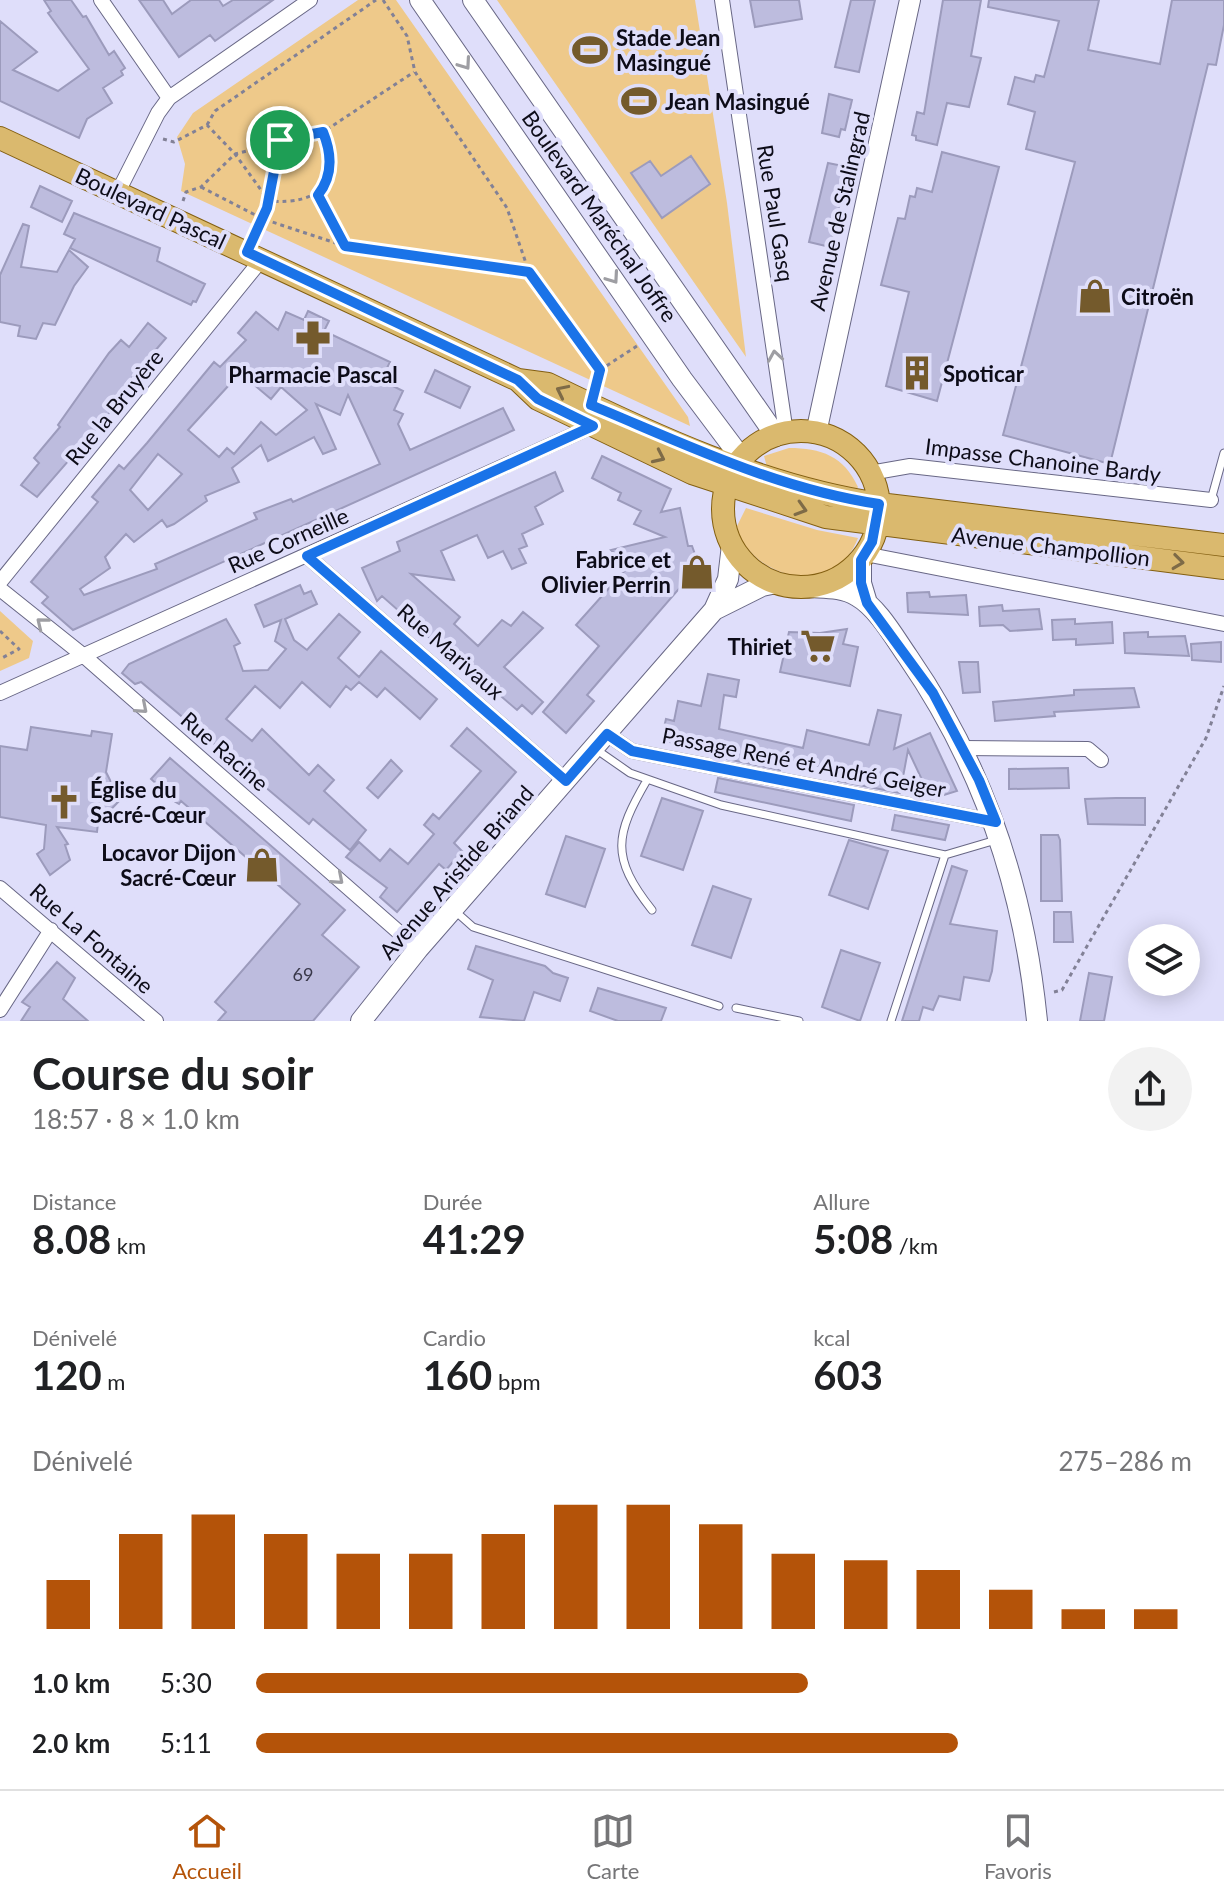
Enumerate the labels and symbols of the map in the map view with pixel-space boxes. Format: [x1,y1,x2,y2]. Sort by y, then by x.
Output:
place label: Stade Jean Masingué [616,24,720,76]
sports icon: Stade Jean Masingué [571,31,609,69]
one-way arrow [455,56,470,70]
sports icon: Jean Masingué [620,82,658,120]
place label: Jean Masingué [665,88,810,115]
street label: Boulevard Maréchal Joffre [517,105,683,327]
pin [246,106,314,174]
street label: Avenue de Stalingrad [803,109,875,313]
street label: Rue Paul Gasq [752,142,800,284]
street label: Boulevard Pascal [71,161,231,255]
one-way arrow [603,269,618,283]
shop icon: Citroën [1076,277,1114,315]
place label: Citroën [1121,283,1194,310]
pharmacy icon: Pharmacie Pascal [294,319,332,357]
street label: Rue la Bruyère [59,344,169,470]
one-way arrow [768,349,785,363]
building icon: Spoticar [898,354,936,392]
place label: Spoticar [943,360,1025,387]
place label: Pharmacie Pascal [228,361,398,388]
one-way arrow [556,385,571,401]
street label: Impasse Chanoine Bardy [924,432,1163,488]
one-way arrow [651,447,666,463]
one-way arrow [794,500,808,516]
street label: Rue Corneille [224,501,352,579]
street label: Avenue Champollion [950,520,1152,572]
place label: Fabrice et Olivier Perrin [541,546,672,598]
shop icon: Fabrice et Olivier Perrin [678,553,716,591]
one-way arrow [1171,553,1184,570]
street label: Rue Marivaux [392,597,510,705]
one-way arrow [36,618,51,632]
supermarket icon: Thiriet [799,627,837,665]
place label: Thiriet [727,633,793,660]
one-way arrow [133,698,148,713]
street label: Rue Racine [176,706,274,796]
street label: Passage René et André Geiger [660,721,948,803]
place label: Église du Sacré-Cœur [90,776,207,828]
street label: Avenue Aristide Briand [373,780,539,964]
church icon: Église du Sacré-Cœur [45,783,83,821]
place label: Locavor Dijon Sacré-Cœur [101,839,237,891]
shop icon: Locavor Dijon Sacré-Cœur [243,846,281,884]
one-way arrow [329,869,343,884]
street label: Rue La Fontaine [25,877,159,999]
house number: 69 [293,963,313,985]

